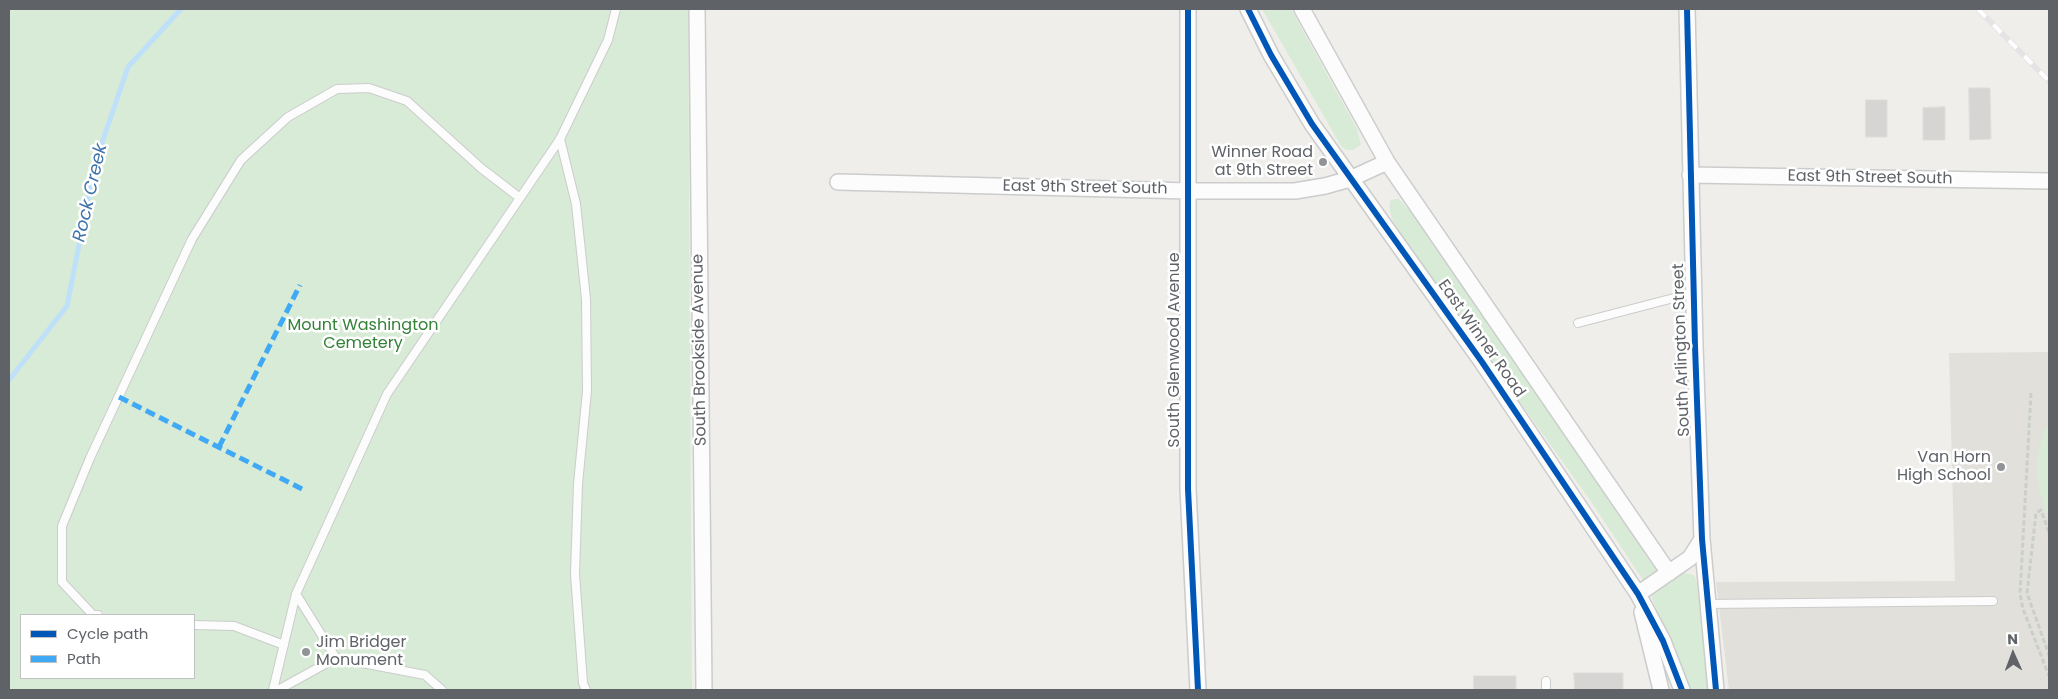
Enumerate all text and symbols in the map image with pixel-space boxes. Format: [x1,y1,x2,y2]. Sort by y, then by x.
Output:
water label: Rock Creek [69,142,113,244]
place label: Winner Road at 9th Street [1211,143,1313,181]
marker: Winner Road at 9th Street [1317,156,1329,168]
street label: East 9th Street South [1787,167,1953,189]
street label: East 9th Street South [1002,177,1168,199]
street label: South Glenwood Avenue [1165,252,1185,448]
street label: South Brookside Avenue [689,254,711,446]
street label: South Arlington Street [1669,263,1695,437]
street label: East Winner Road [1433,276,1529,402]
park label: Mount Washington Cemetery [288,316,438,354]
place label: Van Horn High School [1897,448,1991,486]
marker: Van Horn High School [1995,461,2007,473]
legend [20,614,195,679]
text: Cycle path [67,623,148,644]
north arrow [1988,629,2038,679]
text: N [2007,629,2018,649]
place label: Jim Bridger Monument [316,633,406,671]
marker: Jim Bridger Monument [300,646,312,658]
text: Path [67,648,101,669]

